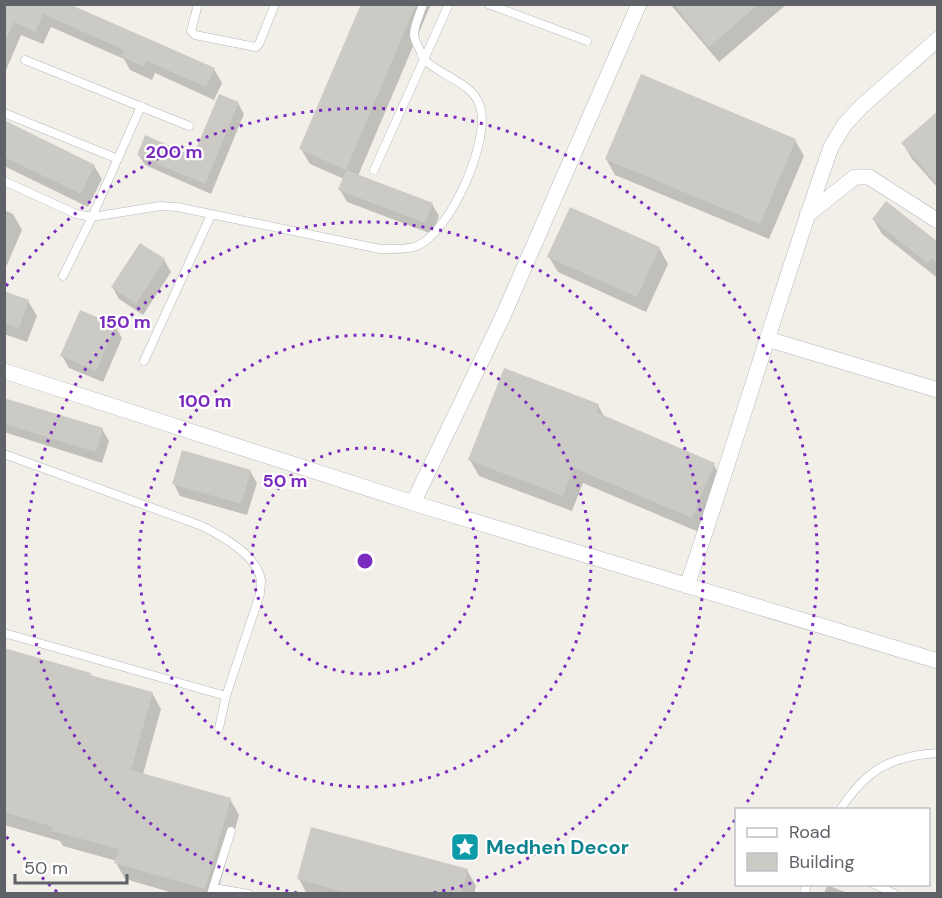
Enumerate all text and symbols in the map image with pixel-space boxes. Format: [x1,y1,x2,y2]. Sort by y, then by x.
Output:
text: 200 m [146,140,202,164]
text: 150 m [99,310,151,334]
text: 100 m [178,389,232,413]
text: 50 m [262,469,308,493]
centre of rings [355,551,375,571]
legend [735,808,930,886]
text: Road [789,820,831,844]
place icon: Medhen Decor [449,831,481,863]
place label: Medhen Decor [486,834,629,860]
scale bar [15,847,128,885]
text: Building [789,850,854,874]
text: 50 m [24,856,68,880]

